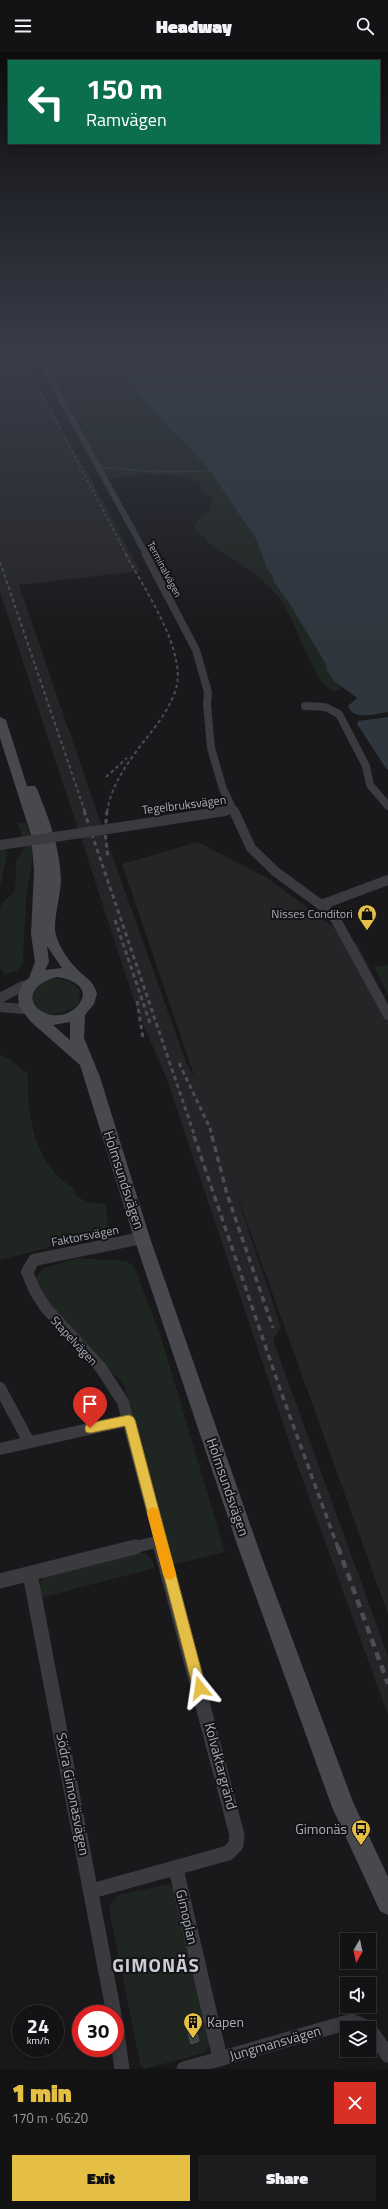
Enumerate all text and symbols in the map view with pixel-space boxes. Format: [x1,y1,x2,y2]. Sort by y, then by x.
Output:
text: Headway [156,13,232,40]
icon: menu [12,15,34,37]
icon: search [354,15,376,37]
text: 150 m [86,67,163,110]
icon: left [20,76,72,128]
text: Ramvägen [86,106,167,133]
street label: Terminalvägen [144,539,186,600]
street label: Tegelbruksvägen [141,790,227,819]
shop icon: Nisses Conditori [356,903,378,931]
place label: Nisses Conditori [271,904,353,923]
street label: Holmsundsvägen [99,1128,150,1232]
street label: Faktorsvägen [50,1220,120,1251]
street label: Stapelvägen [46,1311,103,1370]
pin [73,1387,107,1428]
icon: arrive [79,1393,101,1415]
street label: Holmsundsvägen [202,1435,255,1539]
position arrow [179,1667,221,1709]
street label: Kolvaktargränd [200,1720,243,1812]
street label: Södra Gimonäsvägen [51,1731,96,1857]
place label: Gimonäs [295,1818,347,1839]
bus stop icon: Gimonäs [350,1818,372,1846]
street label: Gimoplan [171,1887,204,1947]
north arrow [340,1933,376,1969]
map controls [340,1933,376,2057]
district label: GIMONÄS [112,1950,200,1979]
button: sound [340,1977,376,2013]
speed limit sign: 30 [72,2005,124,2057]
text: 24 [27,2010,49,2041]
building icon: Kapen [182,2011,204,2039]
place label: Kapen [207,2011,244,2032]
street label: Jungmansvägen [227,2019,323,2066]
button: layers [340,2021,376,2057]
text: km/h [27,2033,49,2048]
text: 1 min [12,2075,72,2111]
button: close [334,2082,376,2124]
text: 170 m · 06:20 [12,2108,88,2128]
button: Exit [12,2155,190,2201]
button: Share [198,2155,376,2201]

